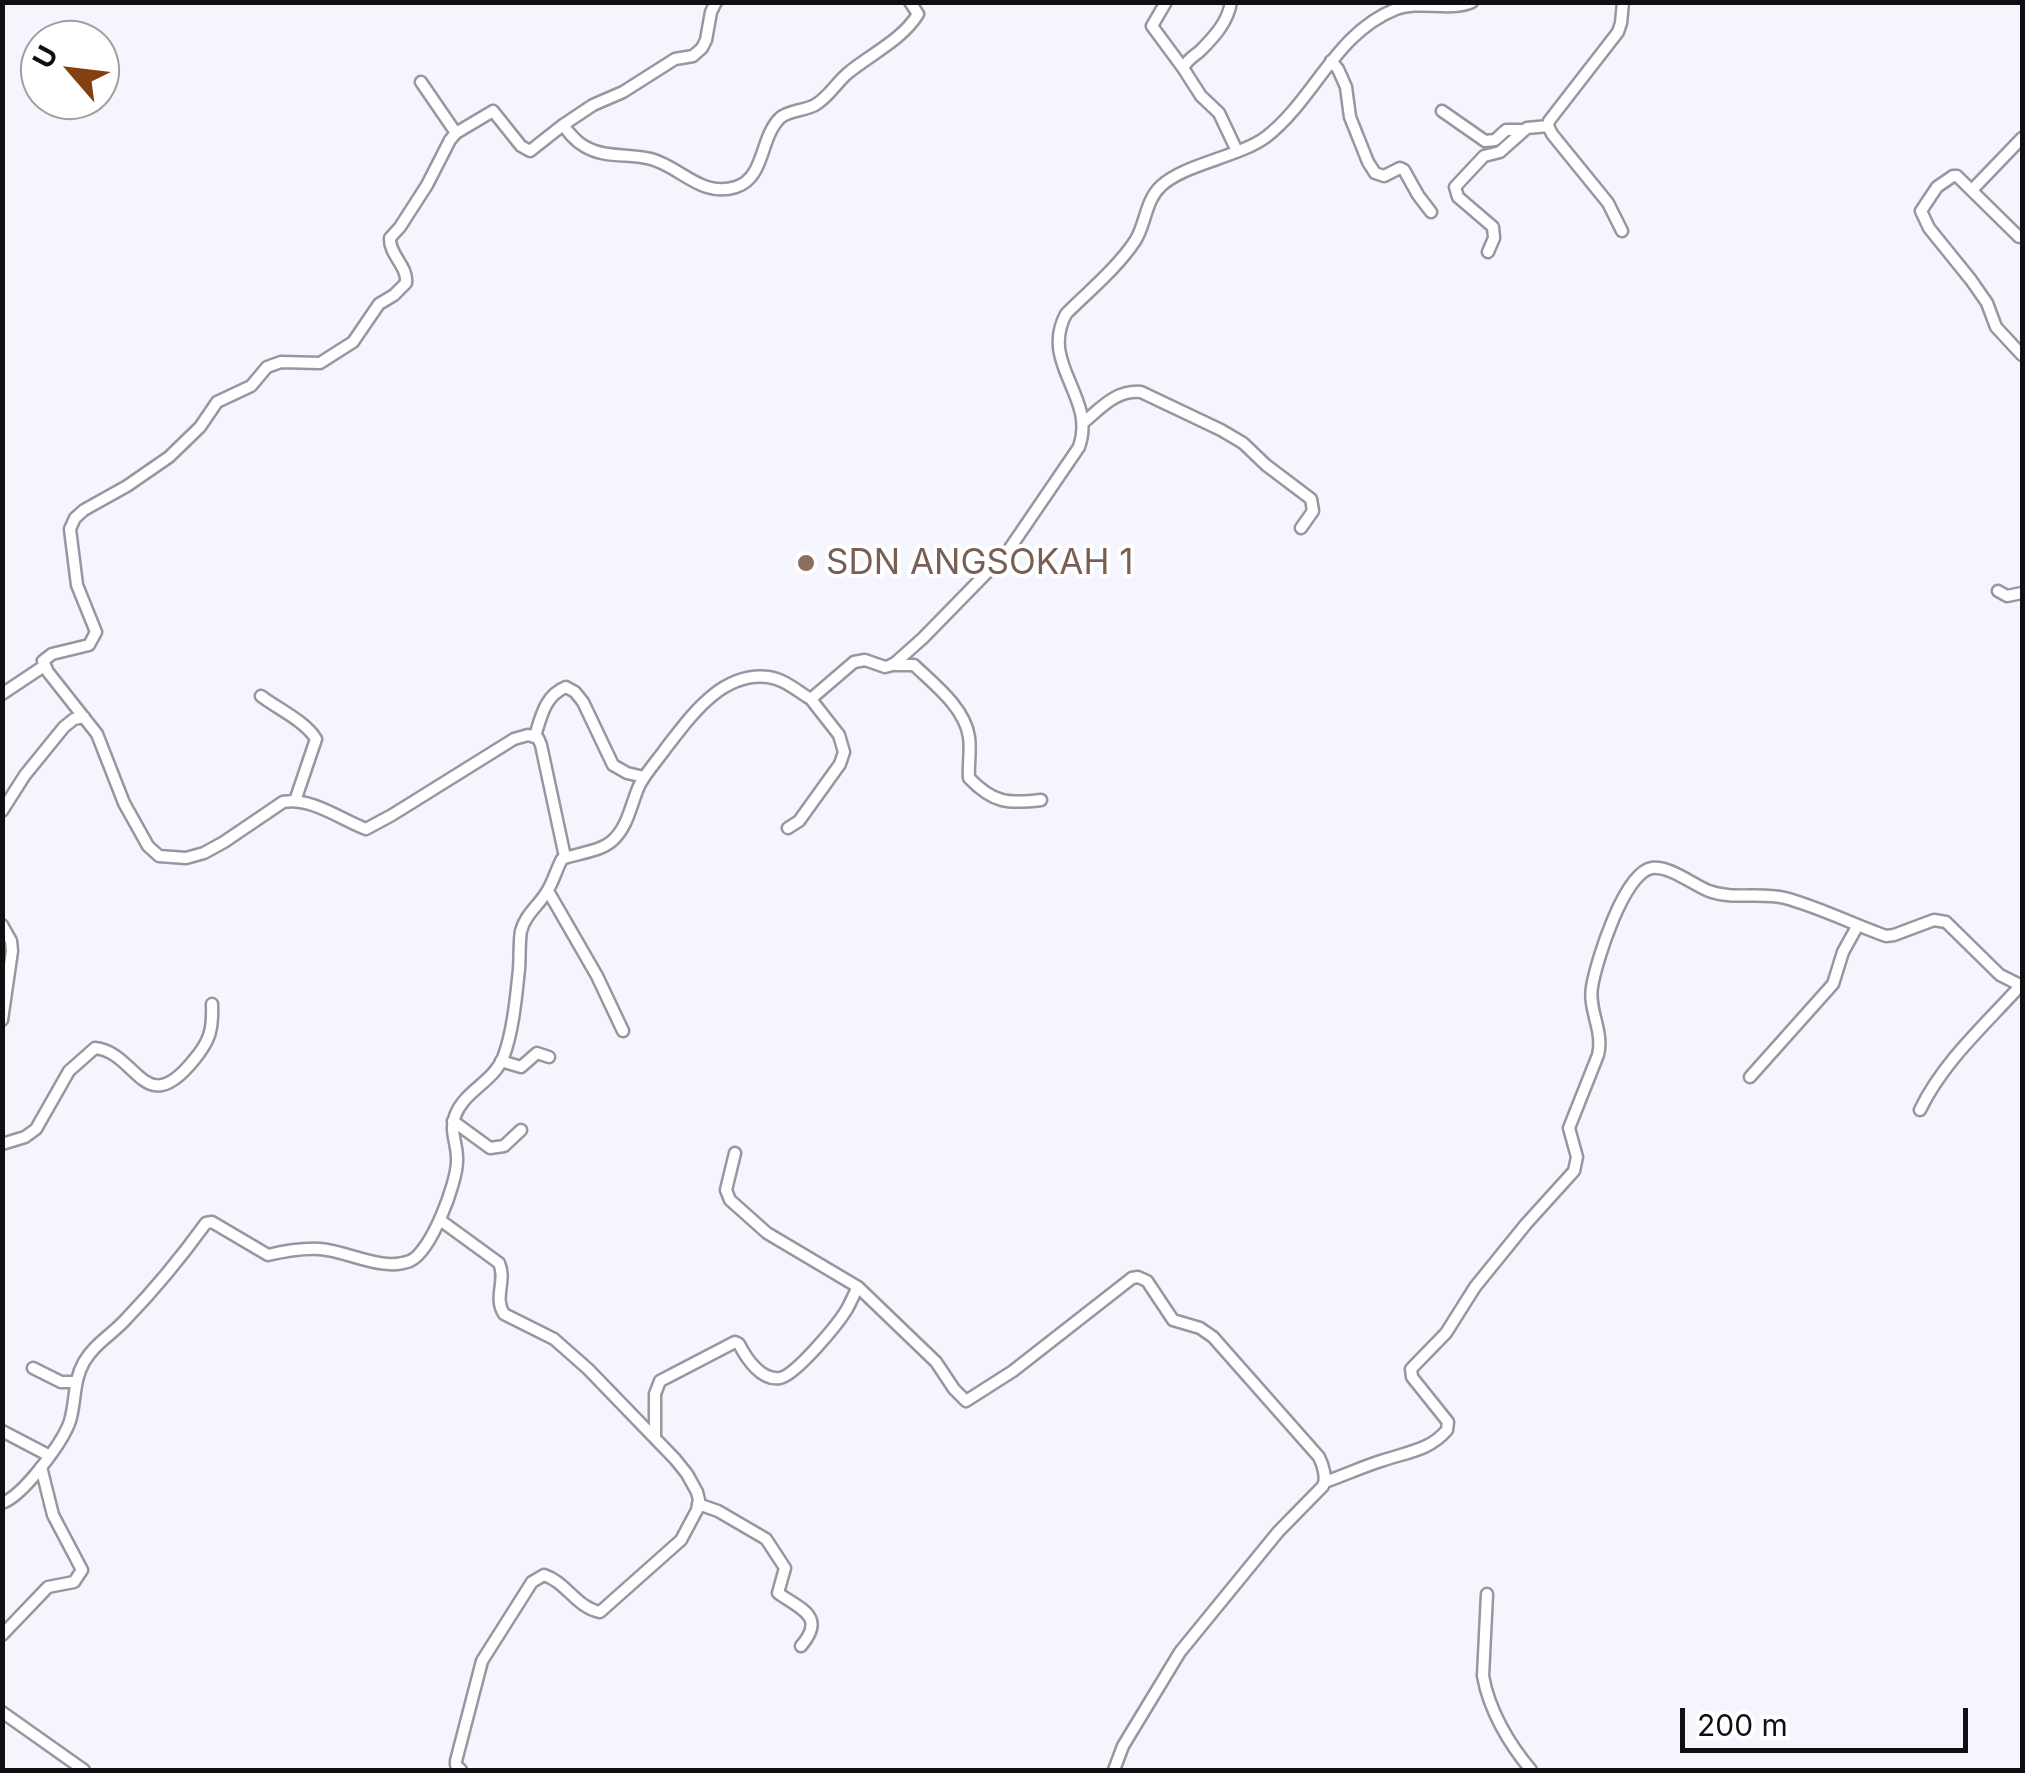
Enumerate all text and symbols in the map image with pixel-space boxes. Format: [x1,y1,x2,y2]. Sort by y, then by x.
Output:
north arrow [20,20,120,120]
text: U [25,40,65,74]
place label: SDN ANGSOKAH 1 [826,542,1134,584]
marker: SDN ANGSOKAH 1 [795,552,817,574]
scale bar [1685,1688,1972,1750]
text: 200 m [1697,1707,1788,1743]

